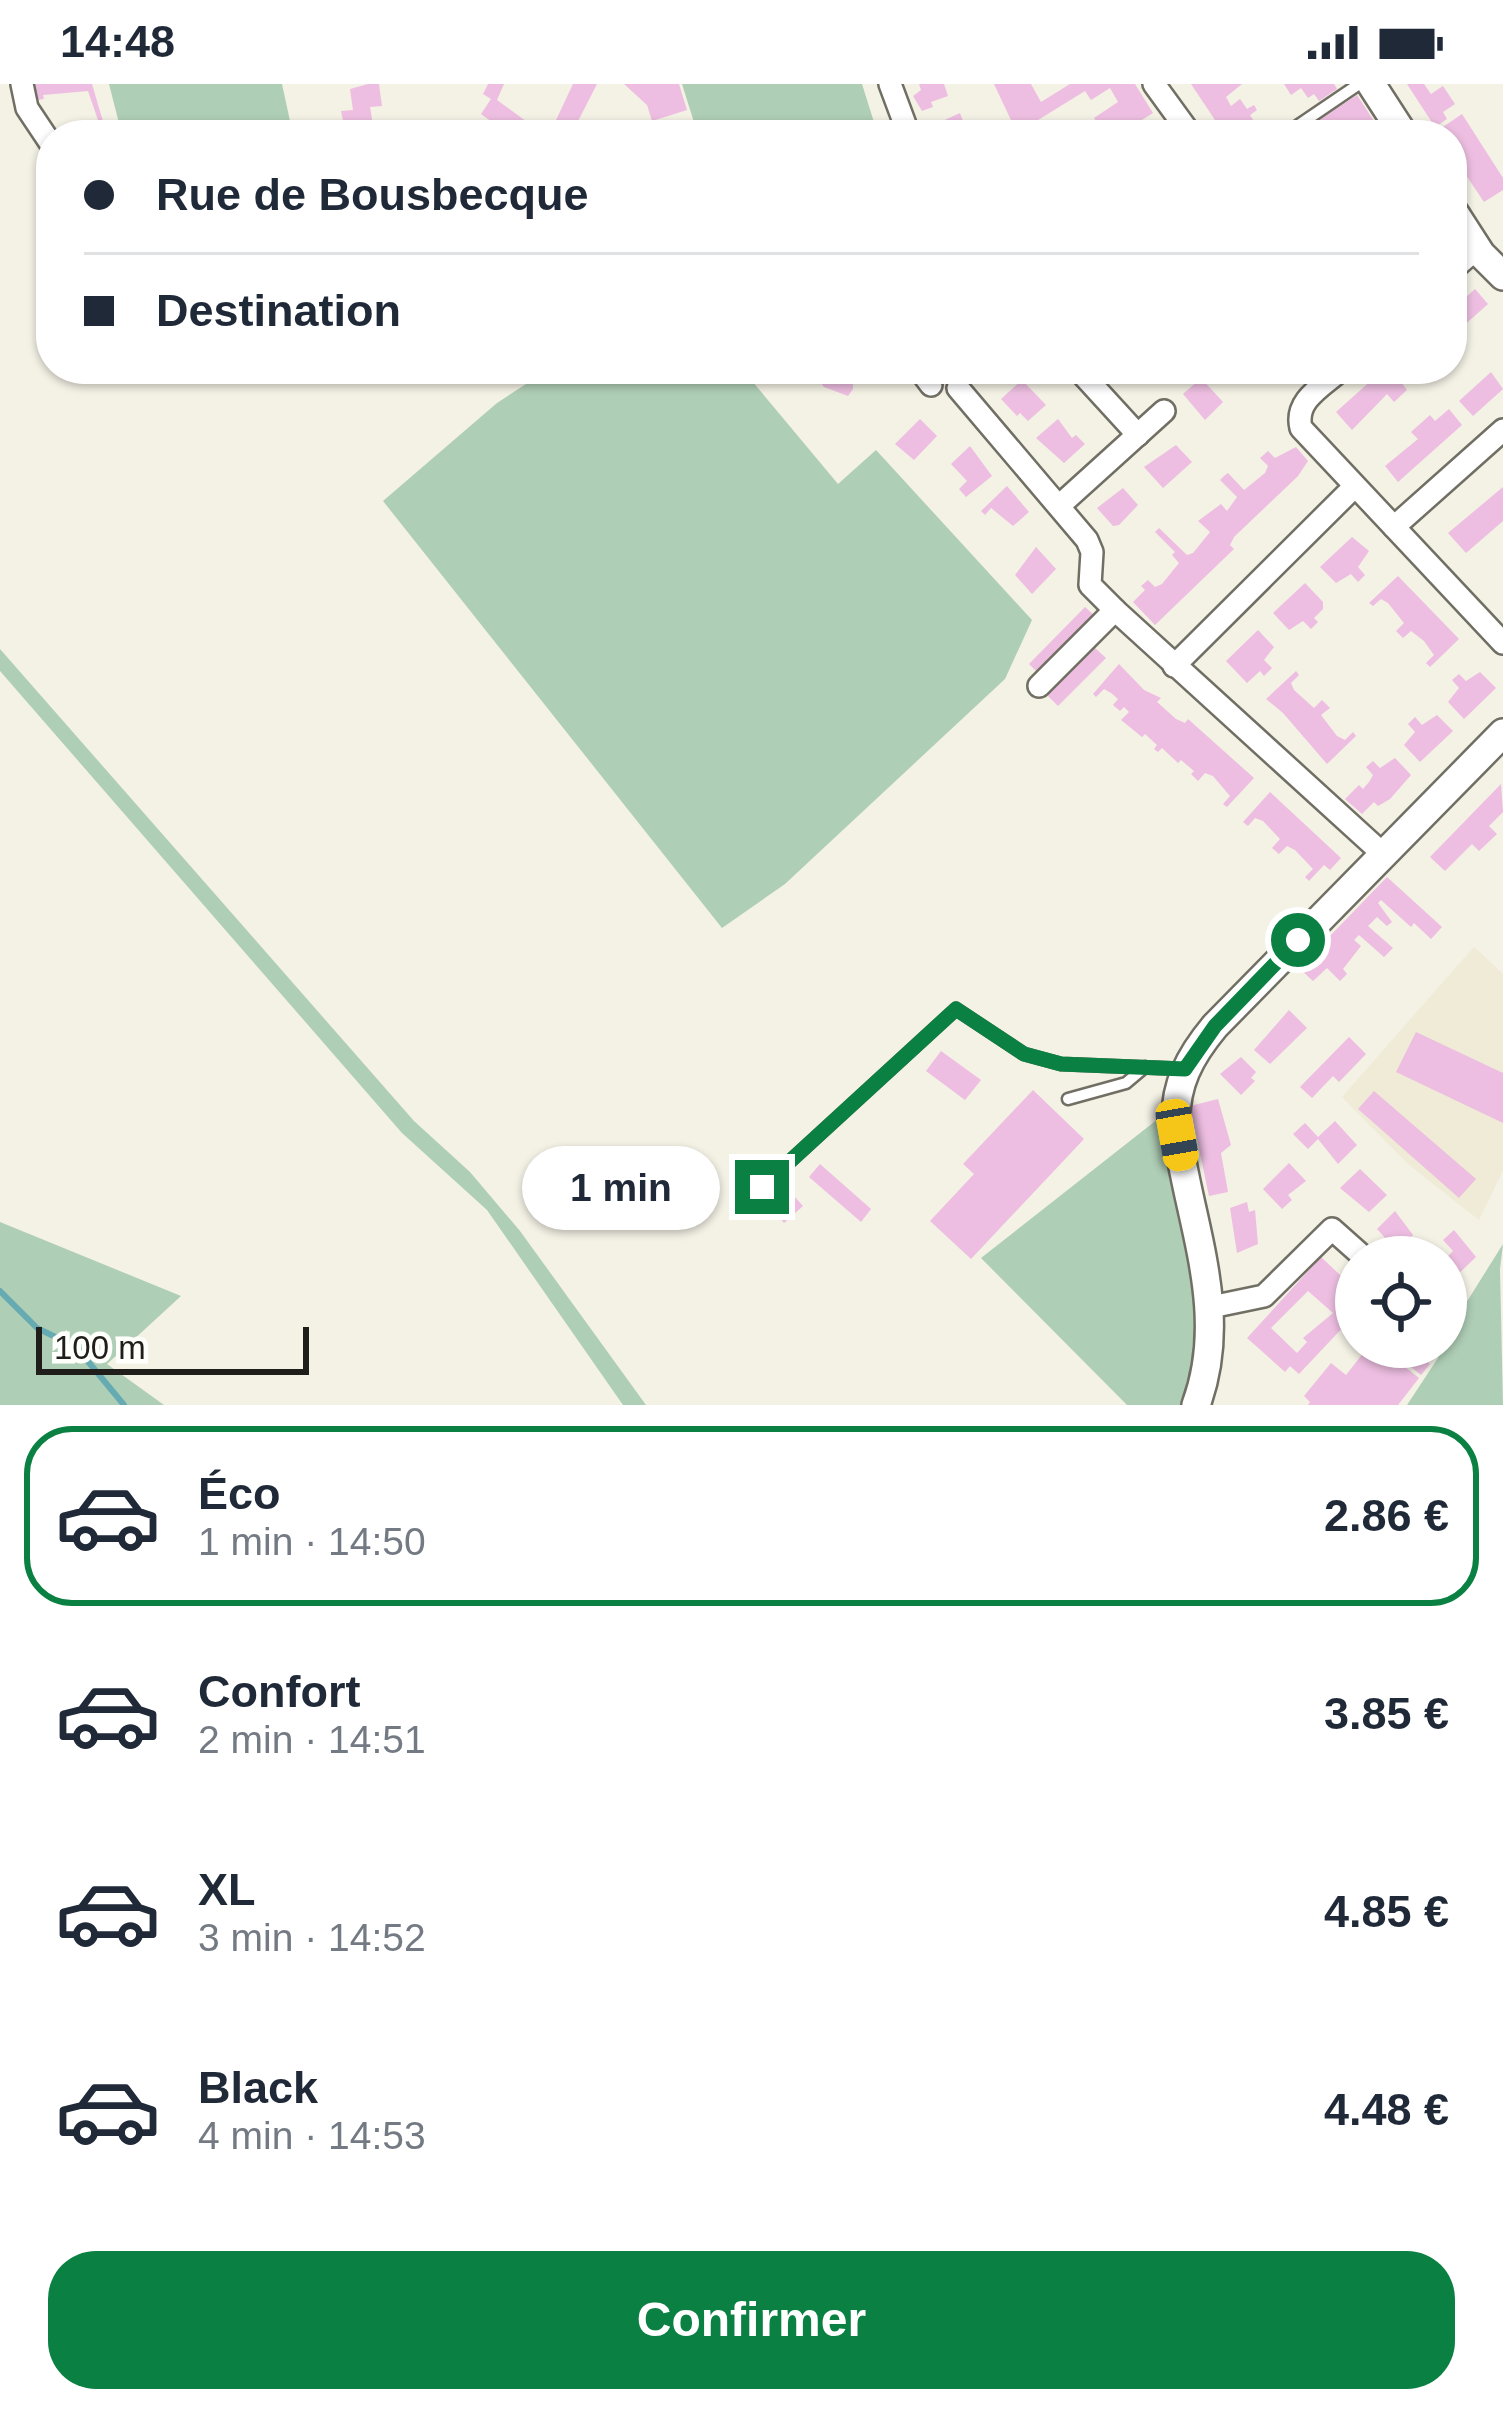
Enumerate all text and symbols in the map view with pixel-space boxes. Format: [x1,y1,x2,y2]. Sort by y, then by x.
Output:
text: 14:48 [60,16,175,67]
text: Rue de Bousbecque [156,169,589,220]
text: Destination [156,285,401,336]
route start [1271,913,1325,967]
car [1153,1096,1201,1174]
callout: 1 min [522,1145,720,1229]
route end [735,1160,789,1214]
text: 1 min [570,1166,672,1209]
map controls [1335,1236,1467,1368]
button: locate [1335,1236,1467,1368]
scale bar [36,1321,309,1374]
text: 100 m [54,1329,146,1366]
icon: car [54,1462,162,1570]
text: Éco [198,1468,281,1519]
text: 2.86 € [1324,1490,1449,1541]
text: 1 min · 14:50 [198,1520,426,1563]
icon: car [54,1660,162,1768]
text: Confort [198,1666,360,1717]
text: 3.85 € [1324,1688,1449,1739]
text: 2 min · 14:51 [198,1718,426,1761]
icon: car [54,1858,162,1966]
text: XL [198,1864,256,1915]
text: 4.85 € [1324,1886,1449,1937]
text: 3 min · 14:52 [198,1916,426,1959]
icon: car [54,2056,162,2164]
text: Black [198,2062,318,2113]
text: 4.48 € [1324,2084,1449,2135]
text: 4 min · 14:53 [198,2114,426,2157]
button: Confirmer [48,2251,1455,2389]

